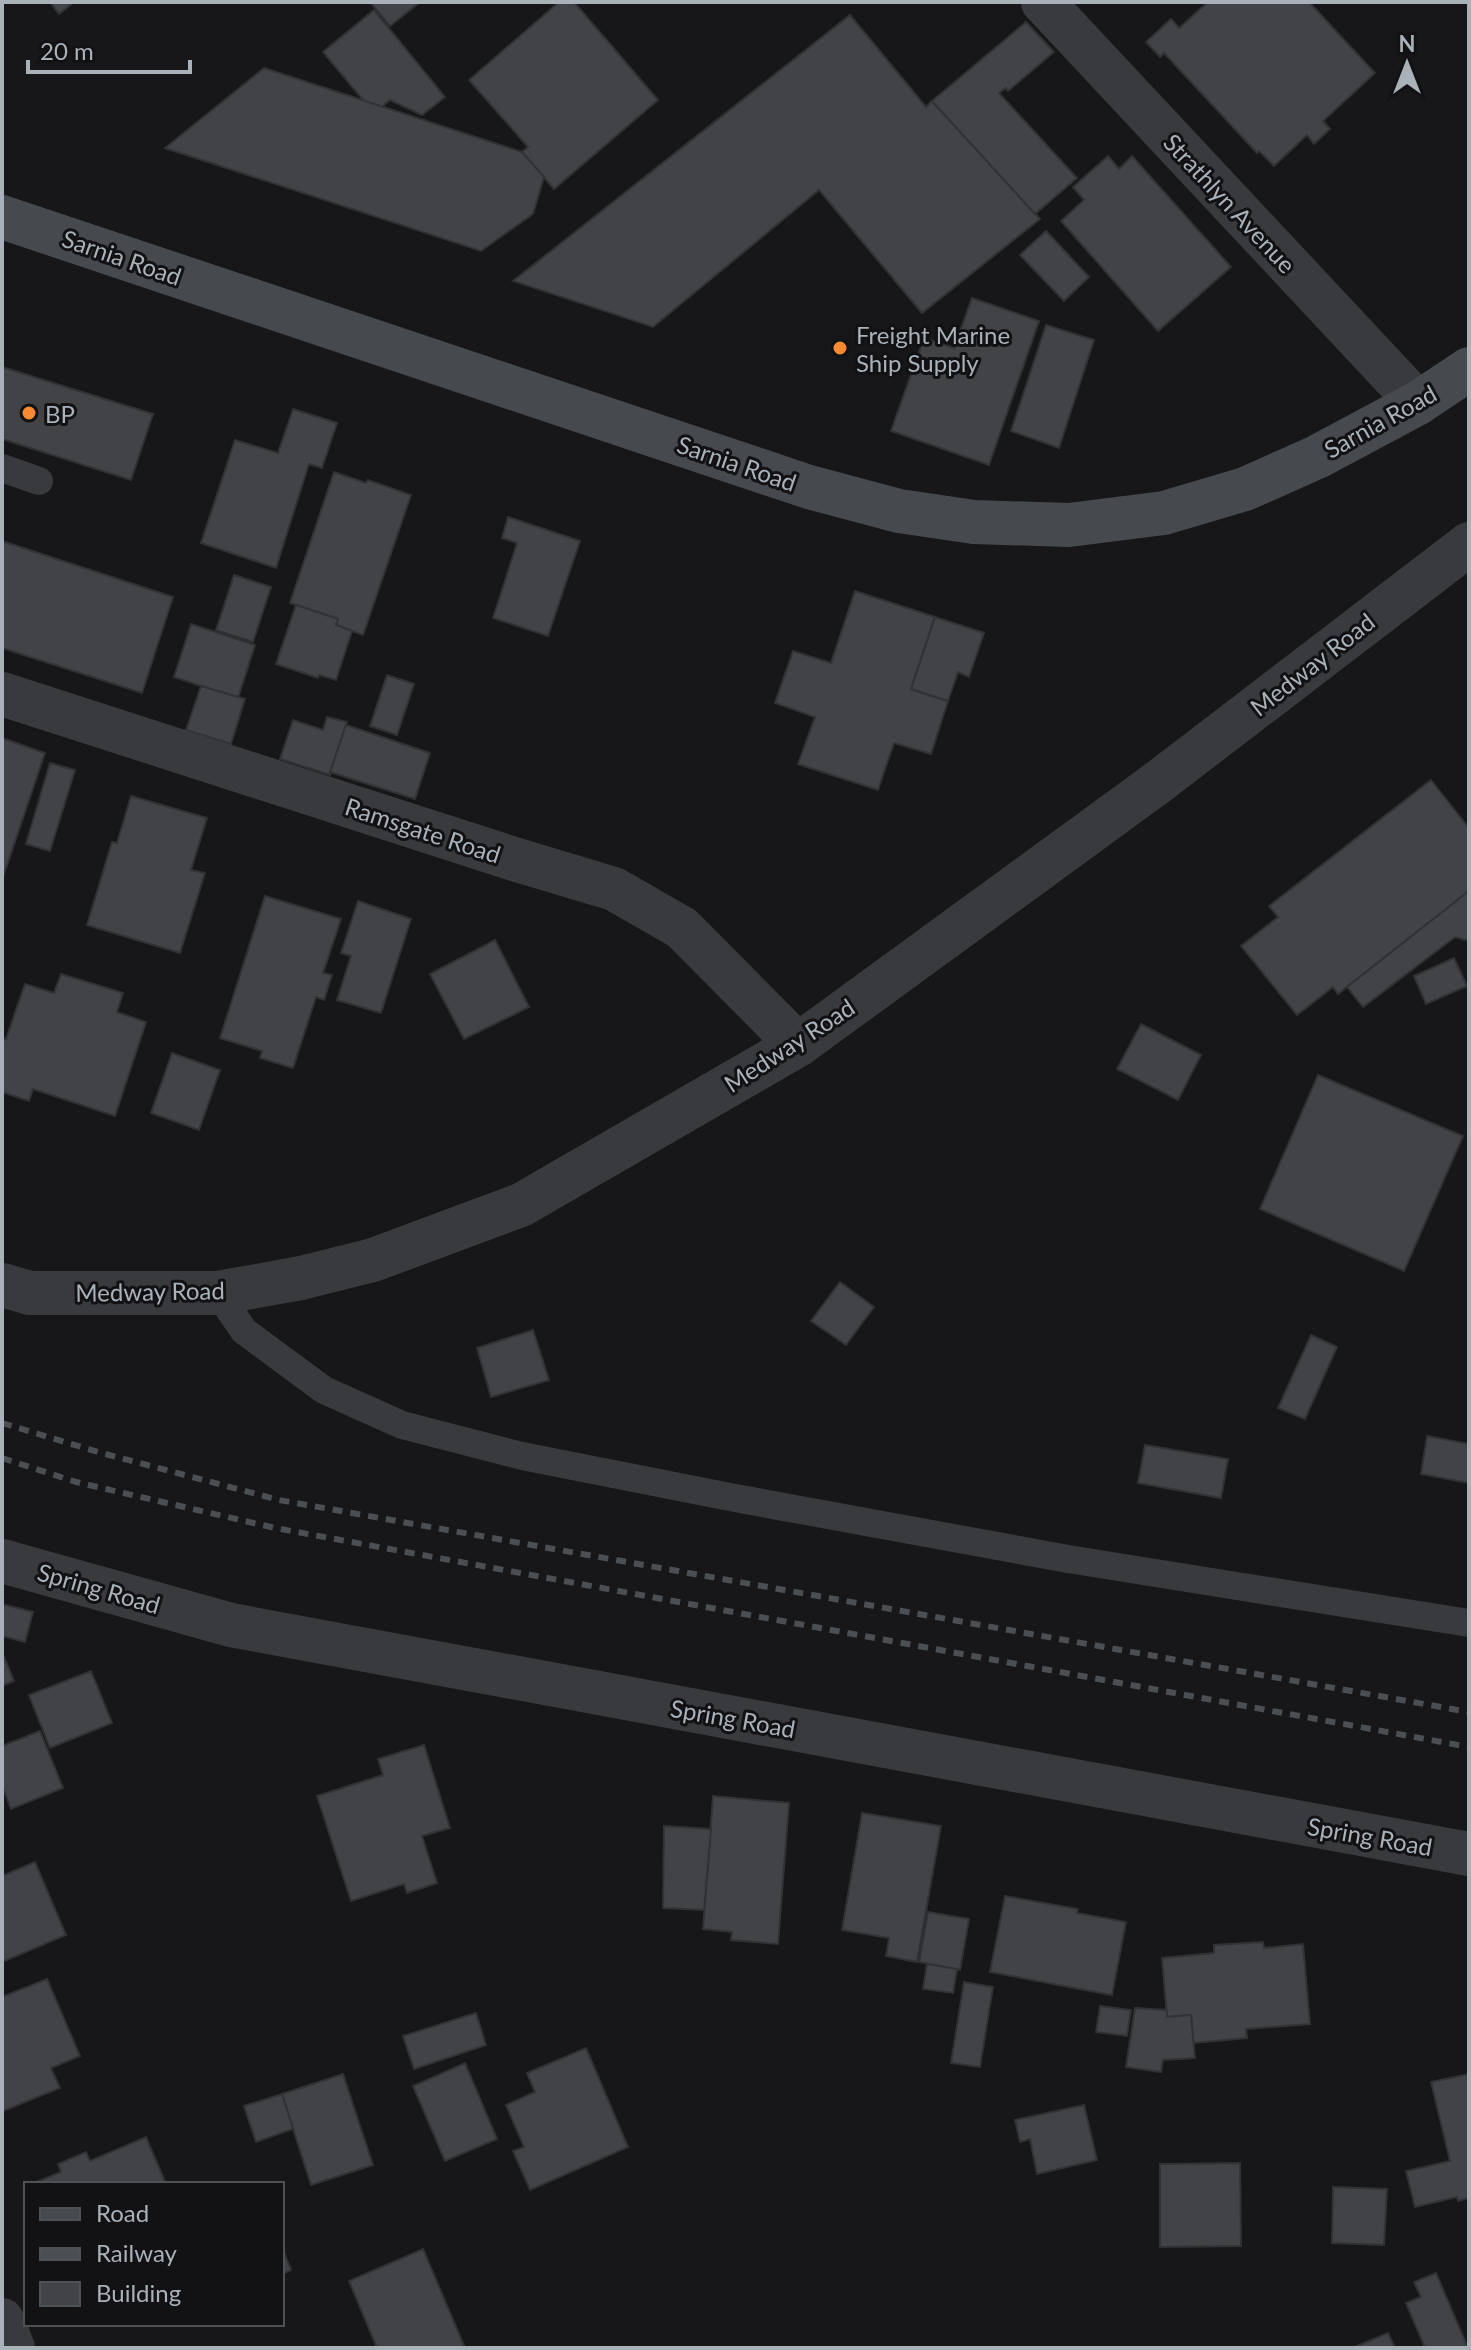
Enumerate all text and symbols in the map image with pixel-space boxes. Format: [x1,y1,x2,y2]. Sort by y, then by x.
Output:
scale bar [28,24,190,74]
north arrow [1367,24,1447,104]
text: N [1399,30,1415,57]
text: 20 m [40,36,94,65]
street label: Strathlyn Avenue [1158,127,1302,279]
street label: Sarnia Road [59,223,185,291]
place label: Freight Marine Ship Supply [856,320,1010,377]
marker: Freight Marine Ship Supply [831,339,849,357]
street label: Sarnia Road [1319,378,1441,464]
place label: BP [45,399,75,428]
marker: BP [20,404,38,422]
street label: Sarnia Road [674,429,800,497]
street label: Medway Road [1244,607,1380,721]
street label: Ramsgate Road [342,791,504,869]
street label: Medway Road [718,992,860,1098]
street label: Medway Road [75,1275,225,1307]
street label: Spring Road [34,1557,164,1619]
street label: Spring Road [668,1693,798,1743]
street label: Spring Road [1305,1811,1435,1861]
legend [24,2182,284,2326]
text: Road [96,2198,149,2227]
text: Railway [96,2238,178,2267]
text: Building [96,2278,181,2307]

